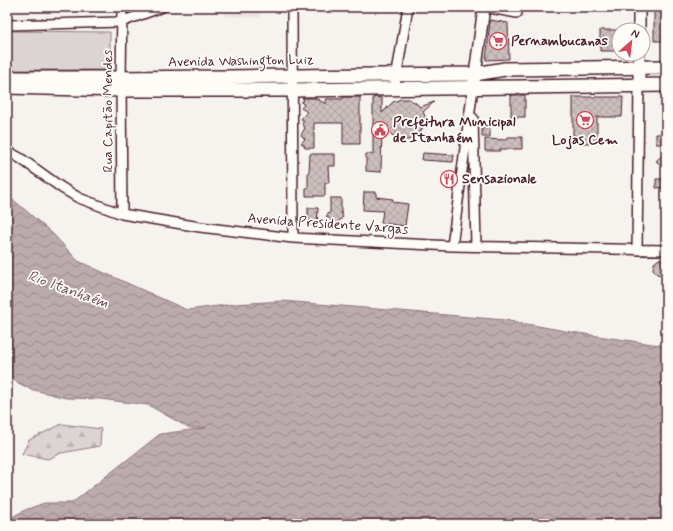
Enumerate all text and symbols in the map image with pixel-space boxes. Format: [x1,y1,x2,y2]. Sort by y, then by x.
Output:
north arrow [611,22,651,62]
text: N [629,26,642,42]
supermarket icon: Pernambucanas [488,31,508,51]
place label: Pernambucanas [511,32,609,50]
street label: Rua Capitão Mendes [99,50,117,172]
street label: Avenida Washington Luiz [168,51,314,73]
supermarket icon: Lojas Cem [575,110,595,130]
place label: Prefeitura Municipal de Itanhaém [393,113,516,147]
public building icon: Prefeitura Municipal de Itanhaém [370,120,390,140]
place label: Lojas Cem [552,131,618,150]
restaurant icon: Sensazionale [439,169,459,189]
place label: Sensazionale [462,170,537,188]
street label: Avenida Presidente Vargas [247,209,409,240]
water label: Rio Itanhaém [25,266,111,314]

